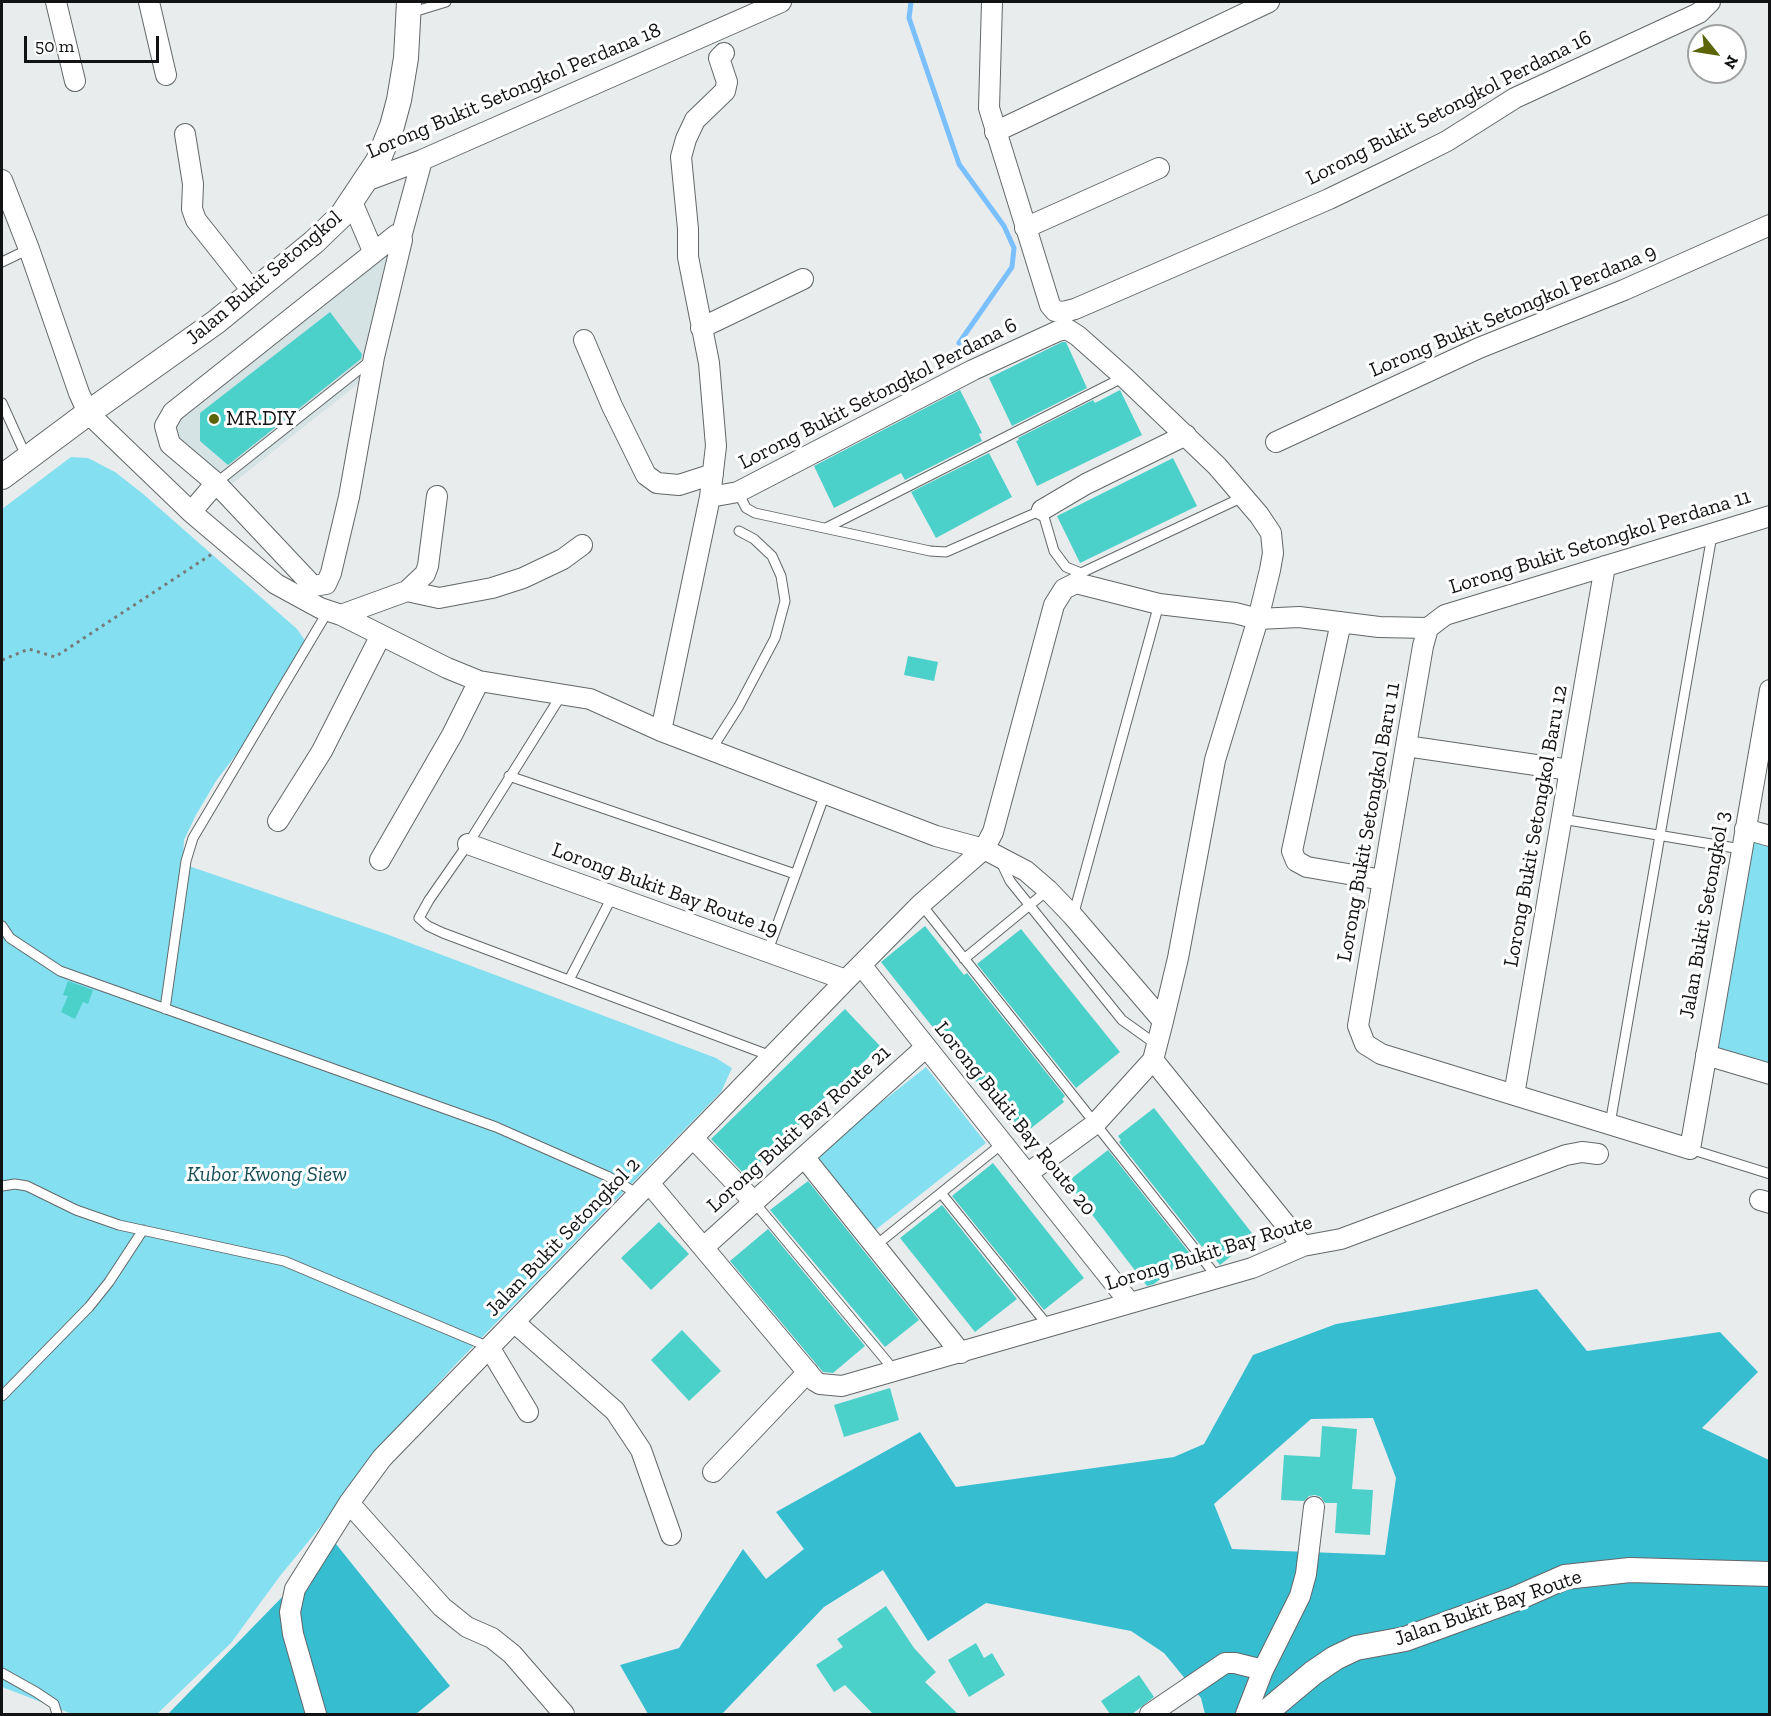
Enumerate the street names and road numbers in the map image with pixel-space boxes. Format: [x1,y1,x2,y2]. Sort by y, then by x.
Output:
street label: Lorong Bukit Setongkol Perdana 18 [363,17,665,165]
street label: Lorong Bukit Setongkol Perdana 16 [1302,25,1596,191]
street label: Jalan Bukit Setongkol [181,205,347,351]
street label: Lorong Bukit Setongkol Perdana 9 [1366,239,1660,383]
street label: Lorong Bukit Setongkol Perdana 6 [735,313,1021,475]
street label: Lorong Bukit Setongkol Perdana 11 [1446,484,1754,600]
street label: Lorong Bukit Setongkol Baru 11 [1332,680,1406,964]
street label: Lorong Bukit Setongkol Baru 12 [1499,683,1573,969]
street label: Jalan Bukit Setongkol 3 [1674,809,1736,1021]
street label: Lorong Bukit Bay Route 19 [549,837,781,943]
street label: Lorong Bukit Bay Route 20 [929,1017,1101,1221]
street label: Lorong Bukit Bay Route 21 [702,1040,896,1218]
street label: Jalan Bukit Setongkol 2 [481,1152,645,1322]
street label: Lorong Bukit Bay Route [1103,1210,1315,1296]
street label: Jalan Bukit Bay Route [1391,1564,1585,1652]

